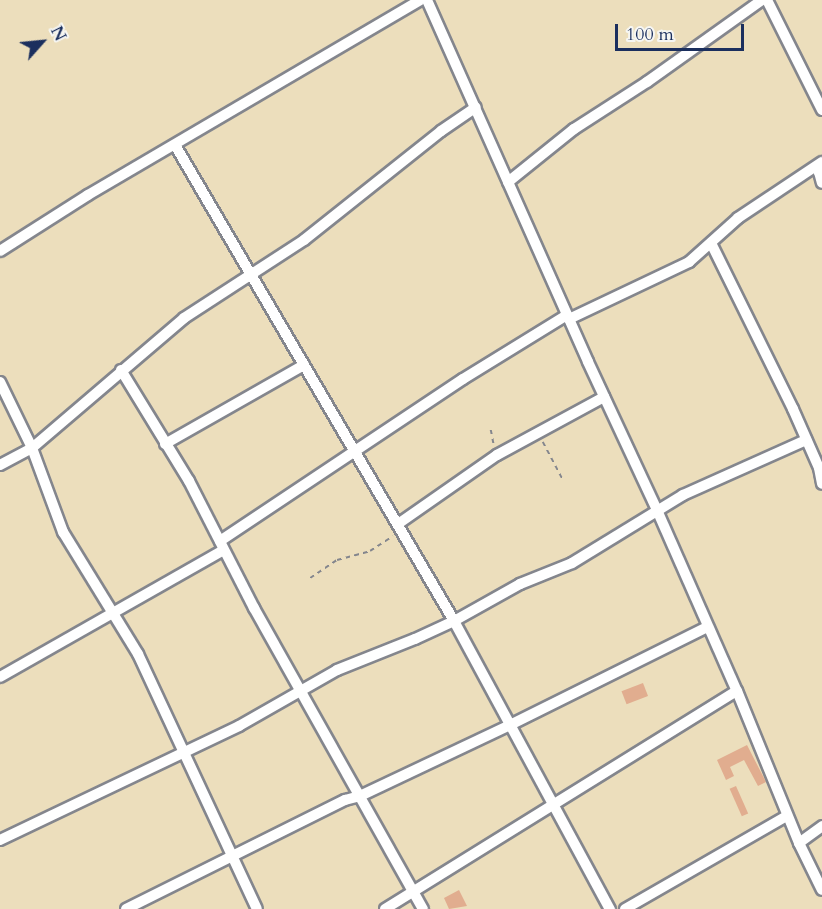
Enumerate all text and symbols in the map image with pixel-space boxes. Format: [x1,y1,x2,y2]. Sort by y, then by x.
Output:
north arrow [12,12,72,72]
scale bar [618,12,747,50]
text: 100 m [626,22,674,47]
text: N [45,23,71,45]

